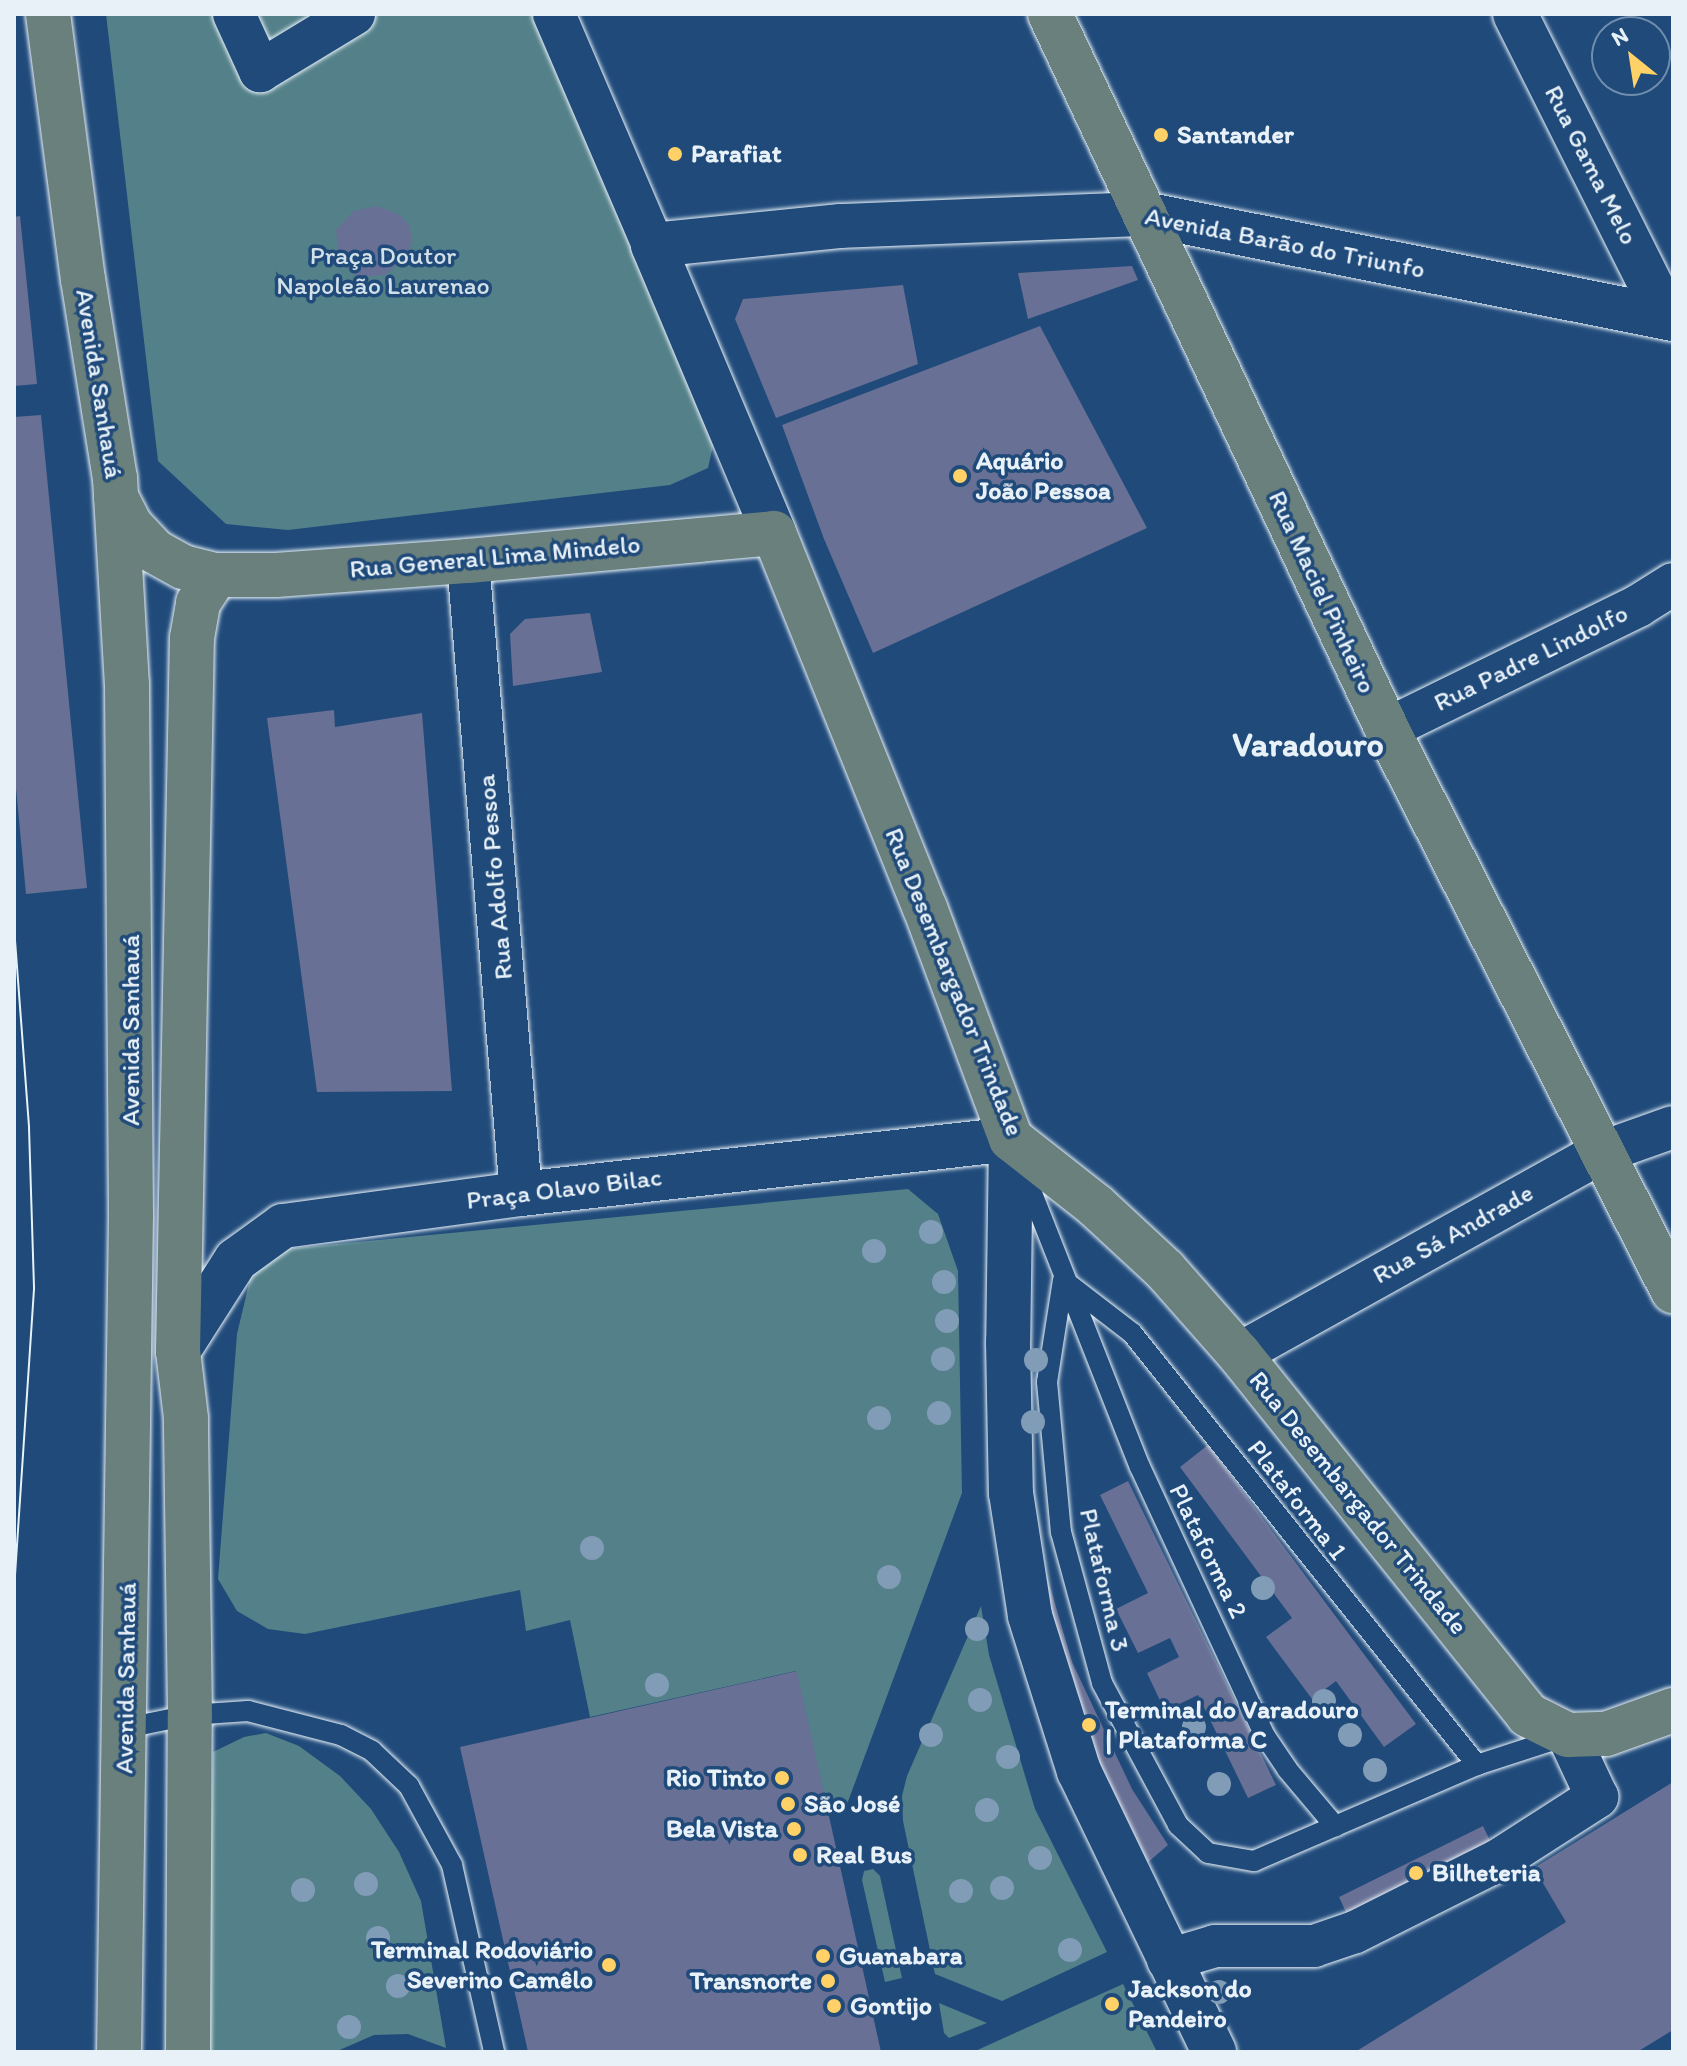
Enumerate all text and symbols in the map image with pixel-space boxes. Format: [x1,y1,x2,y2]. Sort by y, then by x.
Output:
north arrow [1591,16,1671,96]
text: N [1607,21,1633,52]
street label: Rua Gama Melo [1538,80,1644,250]
place label: Santander [1177,119,1294,151]
marker: Santander [1152,126,1170,144]
place label: Parafiat [691,138,781,170]
marker: Parafiat [666,145,684,163]
street label: Avenida Barão do Triunfo [1143,201,1427,285]
park label: Praça Doutor Napoleão Laurenao [276,240,490,302]
street label: Avenida Sanhauá [69,287,129,481]
place label: Aquário João Pessoa [976,445,1110,506]
marker: Aquário João Pessoa [951,467,969,485]
street label: Rua Maciel Pinheiro [1262,486,1382,698]
street label: Rua General Lima Mindelo [348,529,642,585]
street label: Rua Padre Lindolfo [1429,598,1633,718]
district label: Varadouro [1232,725,1384,765]
street label: Rua Adolfo Pessoa [470,773,520,981]
street label: Rua Desembargador Trindade [878,824,1030,1140]
street label: Avenida Sanhauá [115,934,147,1126]
street label: Praça Olavo Bilac [465,1162,663,1216]
street label: Rua Sá Andrade [1367,1177,1539,1291]
street label: Rua Desembargador Trindade [1243,1366,1473,1640]
street label: Plataforma 1 [1240,1434,1354,1566]
street label: Plataforma 2 [1162,1479,1254,1623]
street label: Plataforma 3 [1072,1505,1136,1655]
street label: Avenida Sanhauá [109,1582,143,1774]
place label: Terminal do Varadouro | Plataforma C [1105,1694,1358,1756]
marker: Terminal do Varadouro | Plataforma C [1080,1716,1098,1734]
place label: Rio Tinto [666,1762,766,1794]
marker: Rio Tinto [773,1769,791,1787]
place label: São José [804,1788,901,1820]
marker: São José [779,1795,797,1813]
place label: Bela Vista [667,1813,778,1845]
marker: Bela Vista [785,1820,803,1838]
place label: Real Bus [816,1839,913,1871]
marker: Real Bus [791,1846,809,1864]
place label: Bilheteria [1432,1857,1541,1889]
marker: Bilheteria [1407,1864,1425,1882]
place label: Terminal Rodoviário Severino Camêlo [370,1934,593,1996]
place label: Guanabara [839,1940,962,1972]
marker: Guanabara [814,1947,832,1965]
marker: Terminal Rodoviário Severino Camêlo [600,1956,618,1974]
place label: Transnorte [690,1965,812,1997]
marker: Transnorte [819,1972,837,1990]
place label: Jackson do Pandeiro [1128,1973,1252,2034]
place label: Gontijo [850,1990,932,2022]
marker: Jackson do Pandeiro [1103,1995,1121,2013]
marker: Gontijo [825,1997,843,2015]

